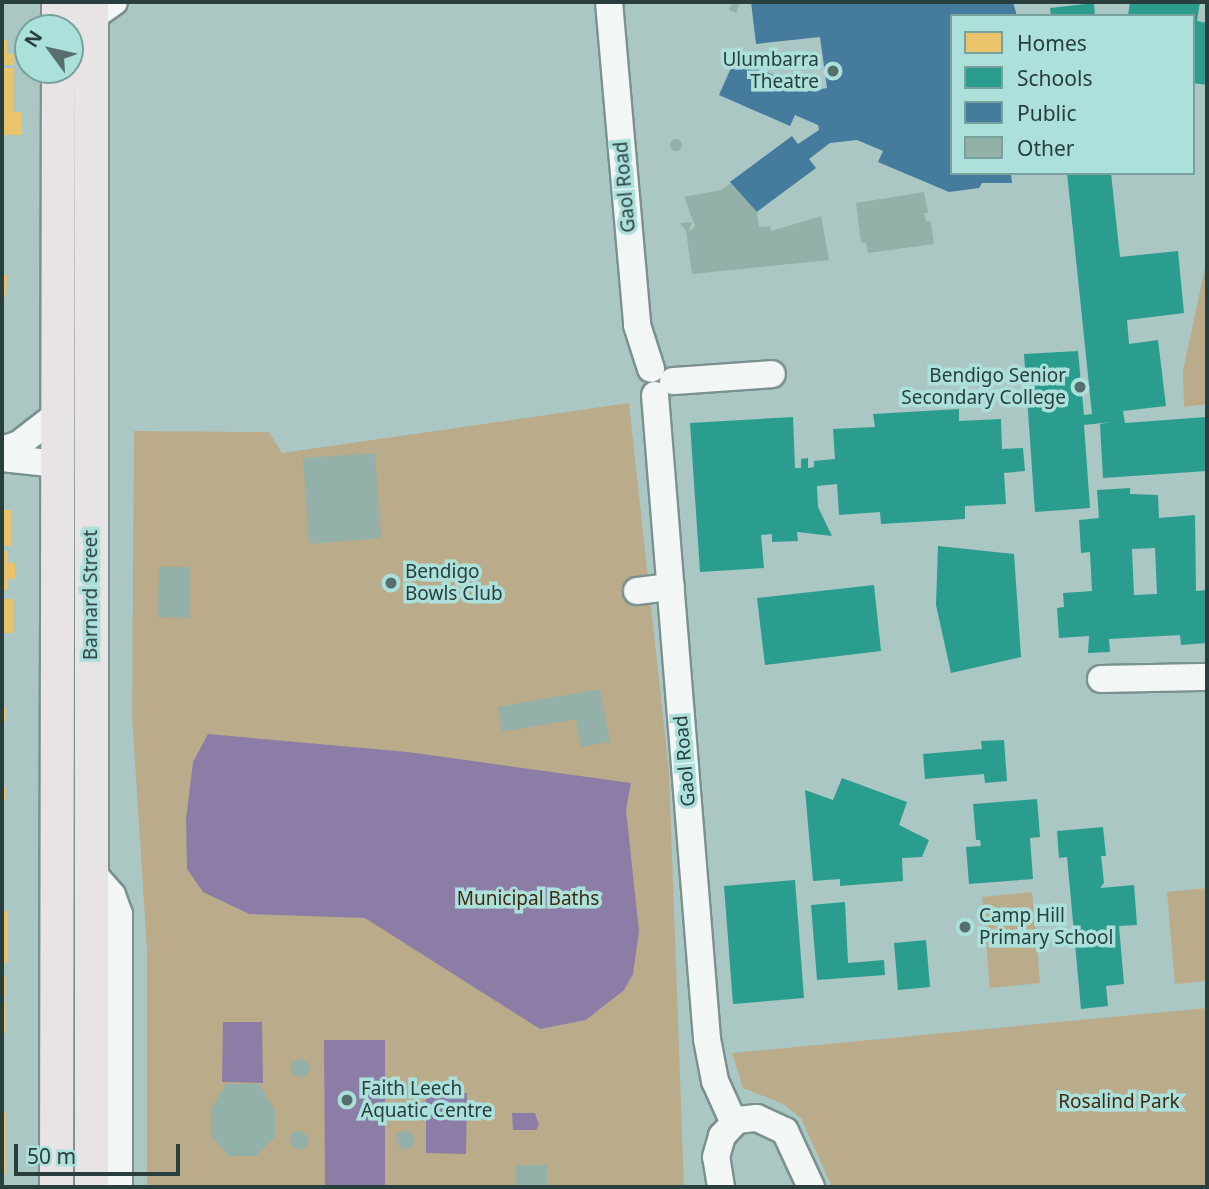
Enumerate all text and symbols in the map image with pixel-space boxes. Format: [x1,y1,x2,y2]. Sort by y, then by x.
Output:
north arrow [14,14,84,84]
legend [950,14,1195,175]
text: N [18,25,48,52]
text: Homes [1017,29,1087,57]
place label: Ulumbarra Theatre [722,49,819,93]
marker: Ulumbarra Theatre [825,63,841,79]
text: Schools [1017,64,1092,92]
text: Public [1017,99,1077,127]
text: Other [1017,134,1074,162]
street label: Gaol Road [610,140,640,234]
place label: Bendigo Senior Secondary College [901,365,1066,409]
marker: Bendigo Senior Secondary College [1072,379,1088,395]
street label: Barnard Street [80,530,102,660]
place label: Bendigo Bowls Club [405,561,503,605]
marker: Bendigo Bowls Club [383,575,399,591]
street label: Gaol Road [670,714,700,808]
park label: Municipal Baths [457,888,599,910]
place label: Camp Hill Primary School [979,905,1113,949]
marker: Camp Hill Primary School [957,919,973,935]
place label: Faith Leech Aquatic Centre [361,1078,493,1122]
park label: Rosalind Park [1058,1091,1180,1113]
marker: Faith Leech Aquatic Centre [339,1092,355,1108]
scale bar [18,1130,184,1174]
text: 50 m [27,1142,76,1170]

